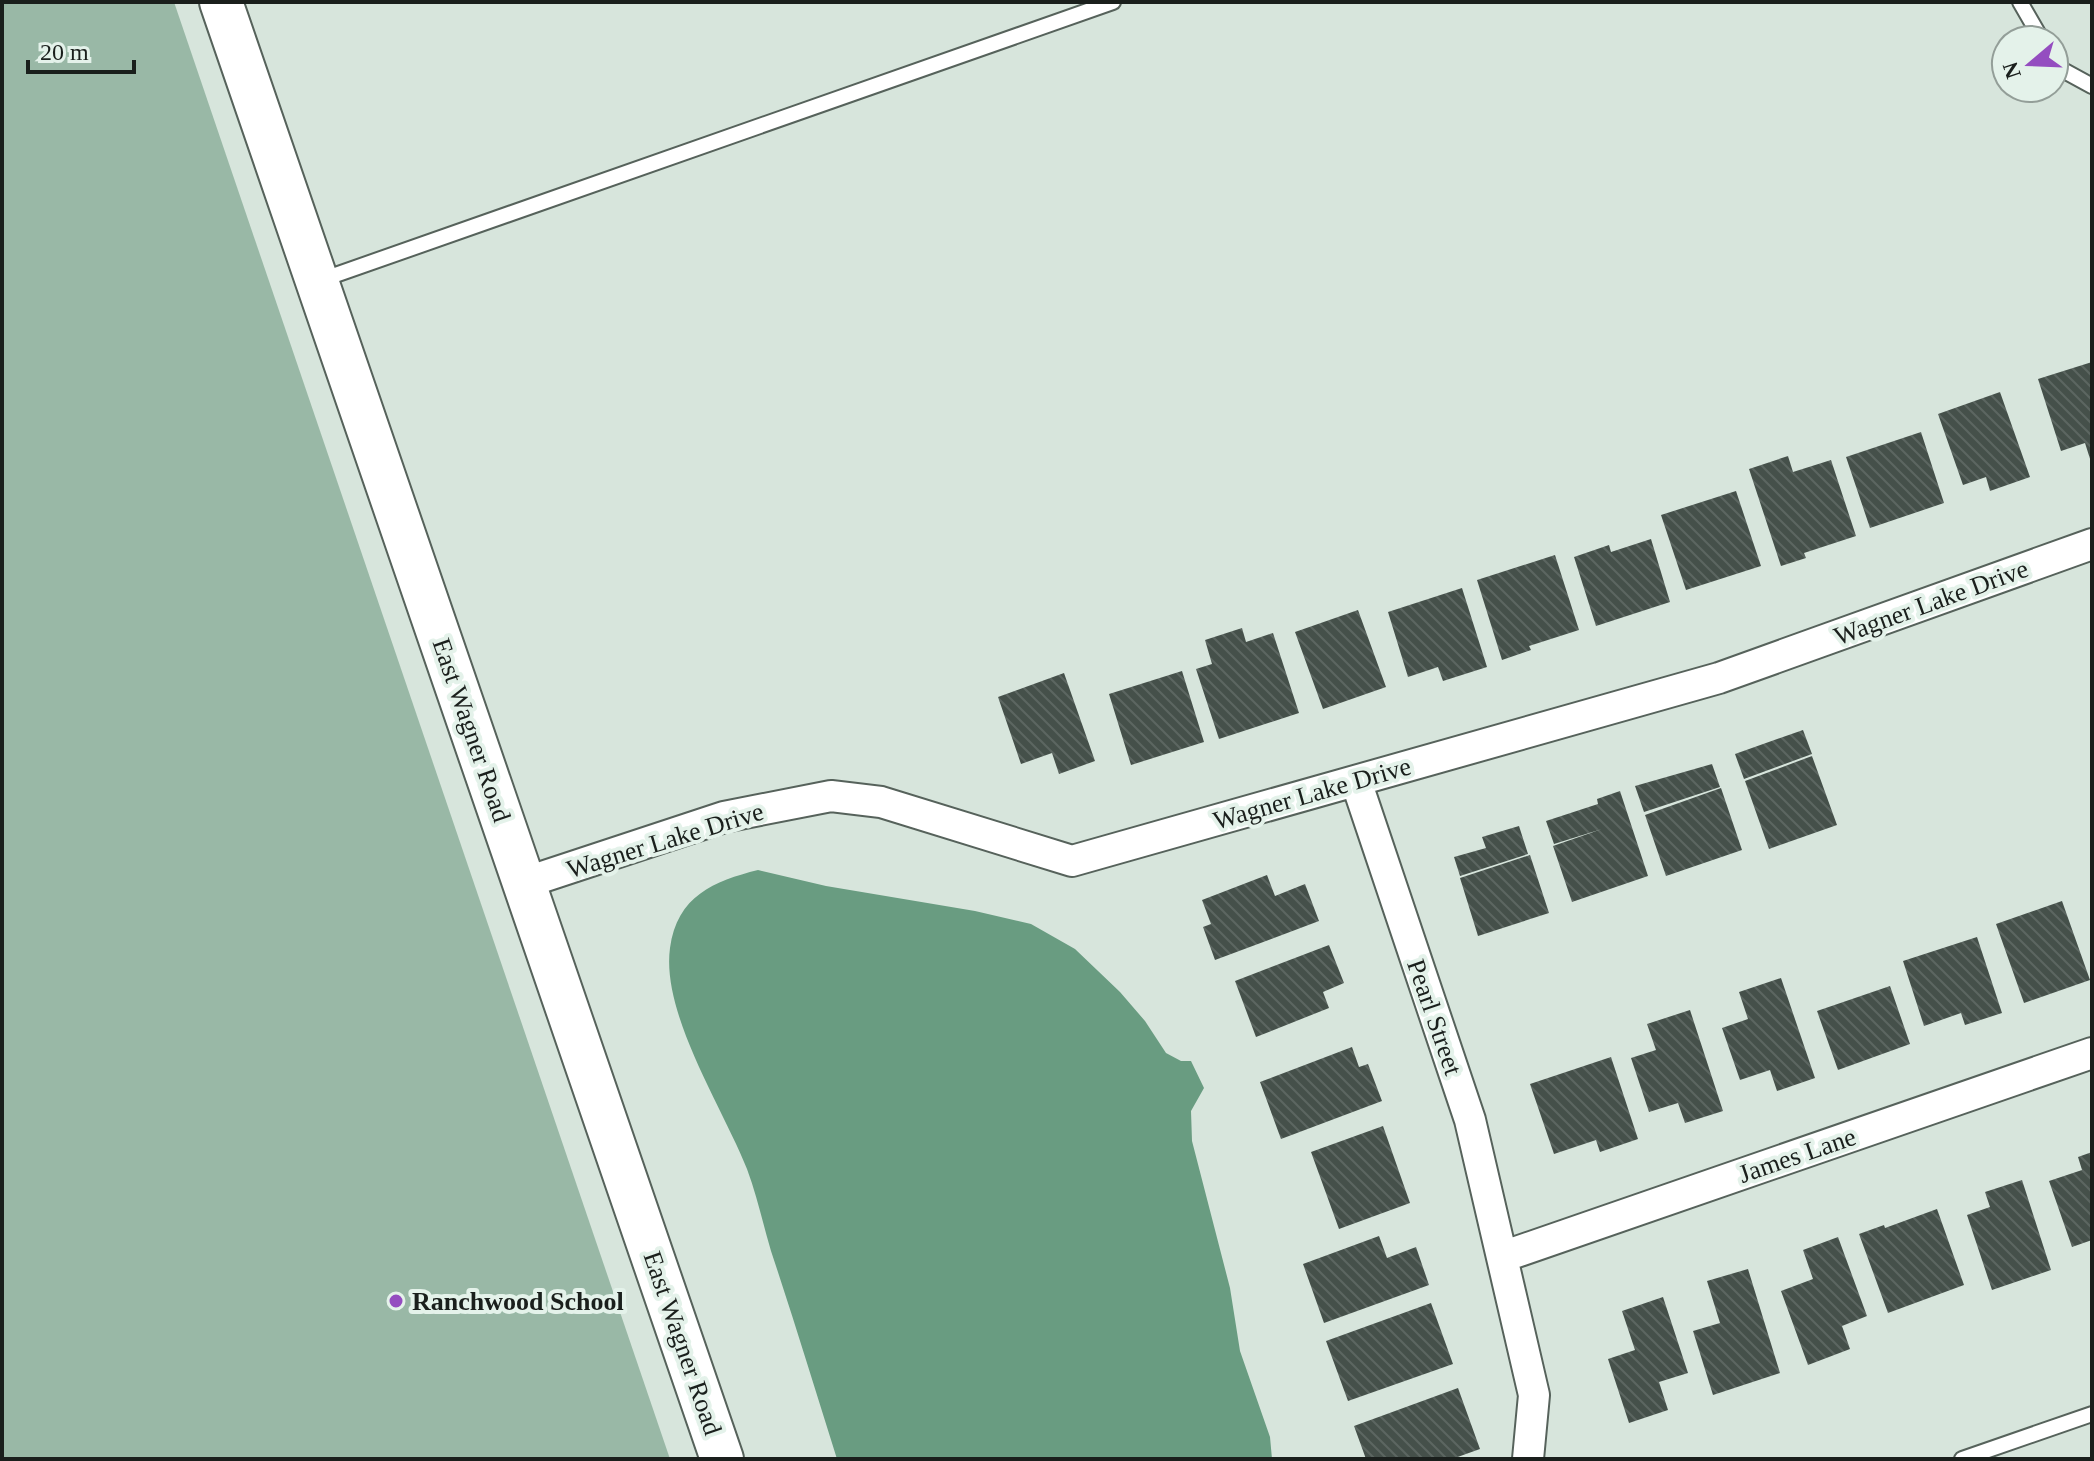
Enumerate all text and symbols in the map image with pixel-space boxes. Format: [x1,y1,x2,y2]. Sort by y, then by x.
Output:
scale bar [28,24,134,74]
north arrow [1990,24,2070,104]
text: 20 m [40,39,89,65]
text: N [1997,59,2026,82]
street label: Wagner Lake Drive [1830,554,2032,651]
street label: East Wagner Road [427,634,517,826]
street label: Wagner Lake Drive [1210,751,1414,836]
street label: Wagner Lake Drive [563,797,767,884]
street label: Pearl Street [1401,955,1468,1080]
street label: James Lane [1735,1122,1860,1189]
street label: East Wagner Road [638,1247,728,1439]
place label: Ranchwood School [412,1287,624,1316]
marker: Ranchwood School [387,1292,405,1310]

